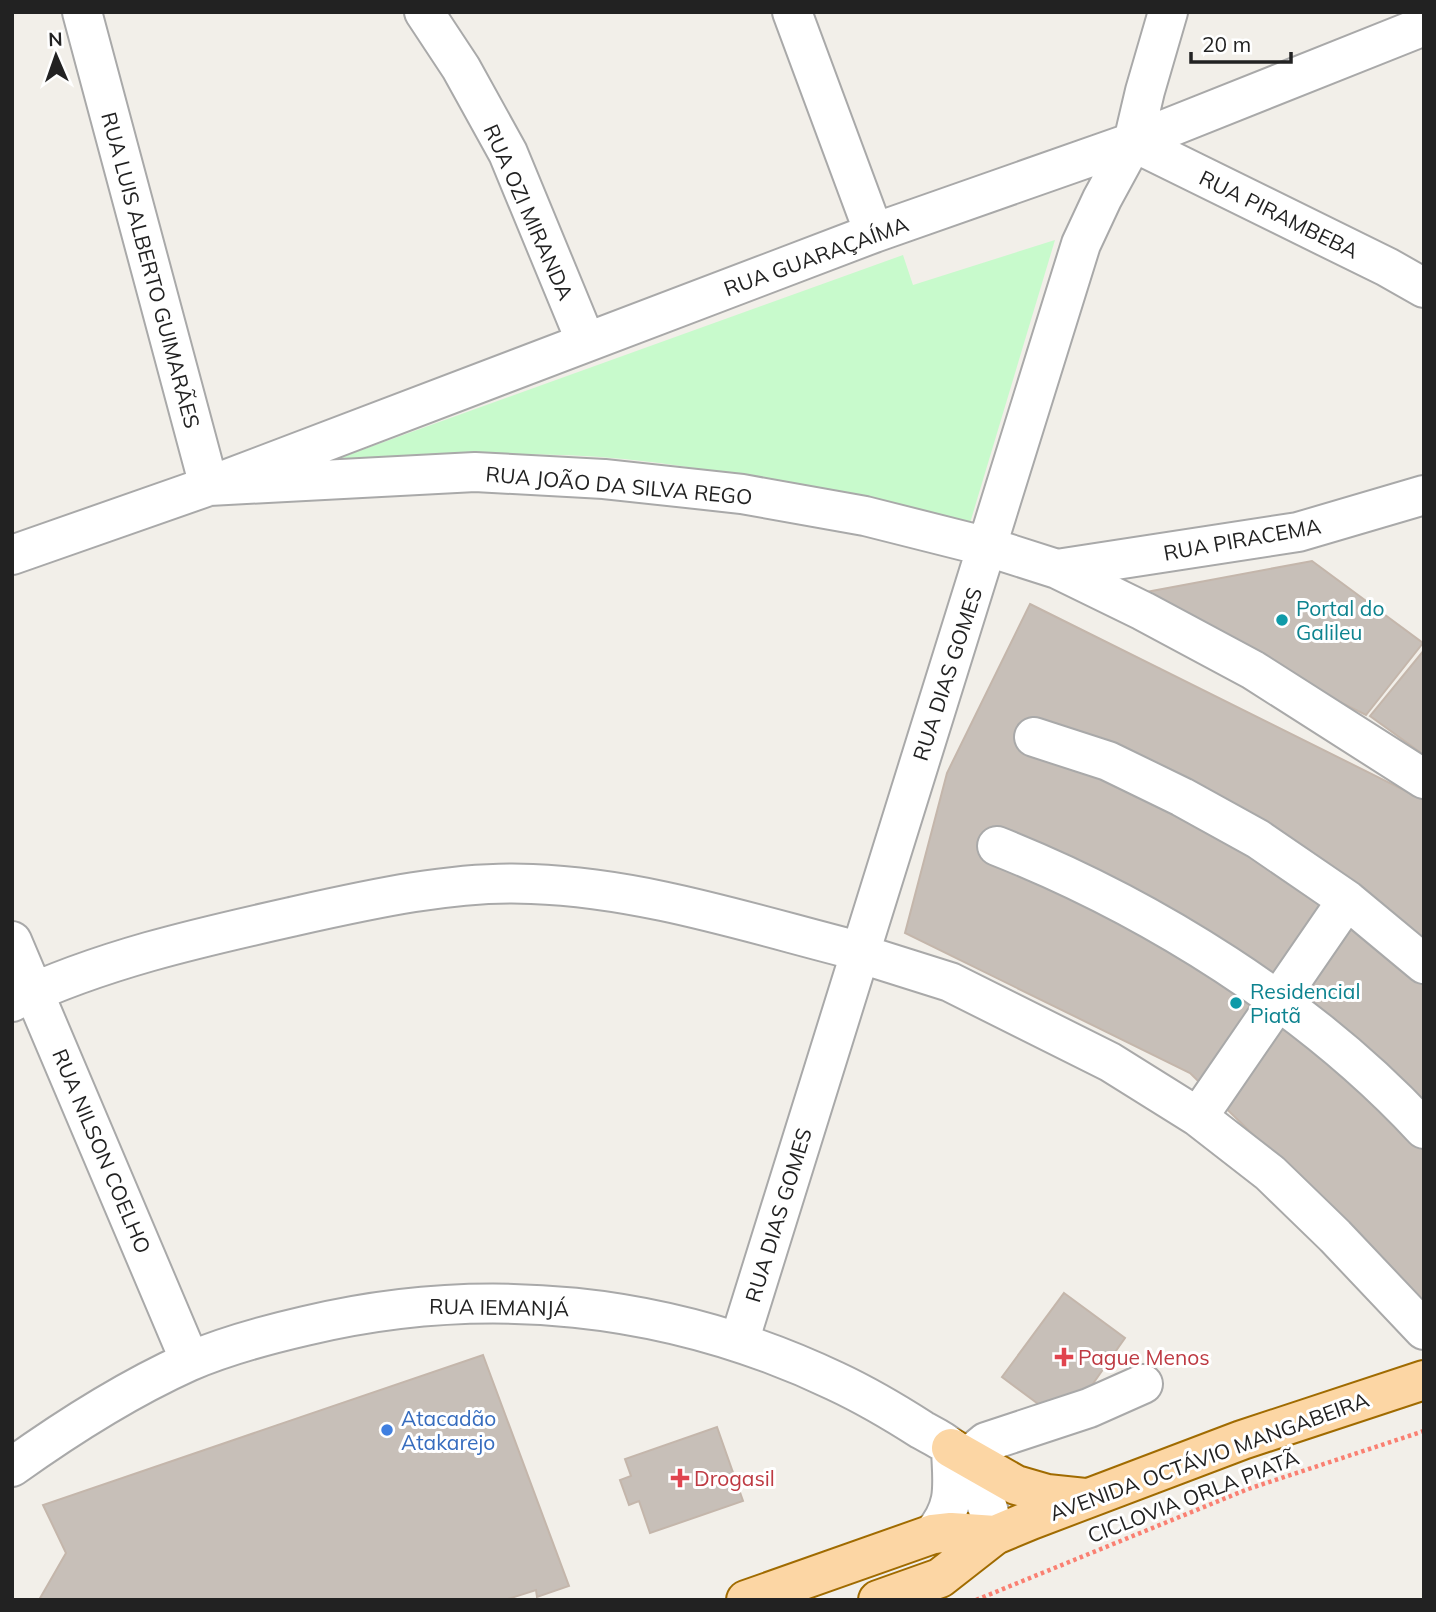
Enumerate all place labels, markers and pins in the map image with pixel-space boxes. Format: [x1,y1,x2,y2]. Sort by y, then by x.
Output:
place label: Portal do Galileu [1296,595,1384,645]
marker: Portal do Galileu [1274,612,1290,628]
place label: Residencial Piatã [1250,978,1360,1028]
marker: Residencial Piatã [1228,995,1244,1011]
place label: Pague Menos [1078,1344,1210,1370]
marker: Pague Menos [1056,1349,1072,1365]
place label: Atacadão Atakarejo [401,1405,496,1455]
marker: Atacadão Atakarejo [379,1422,395,1438]
place label: Drogasil [694,1465,775,1491]
marker: Drogasil [672,1470,688,1486]

